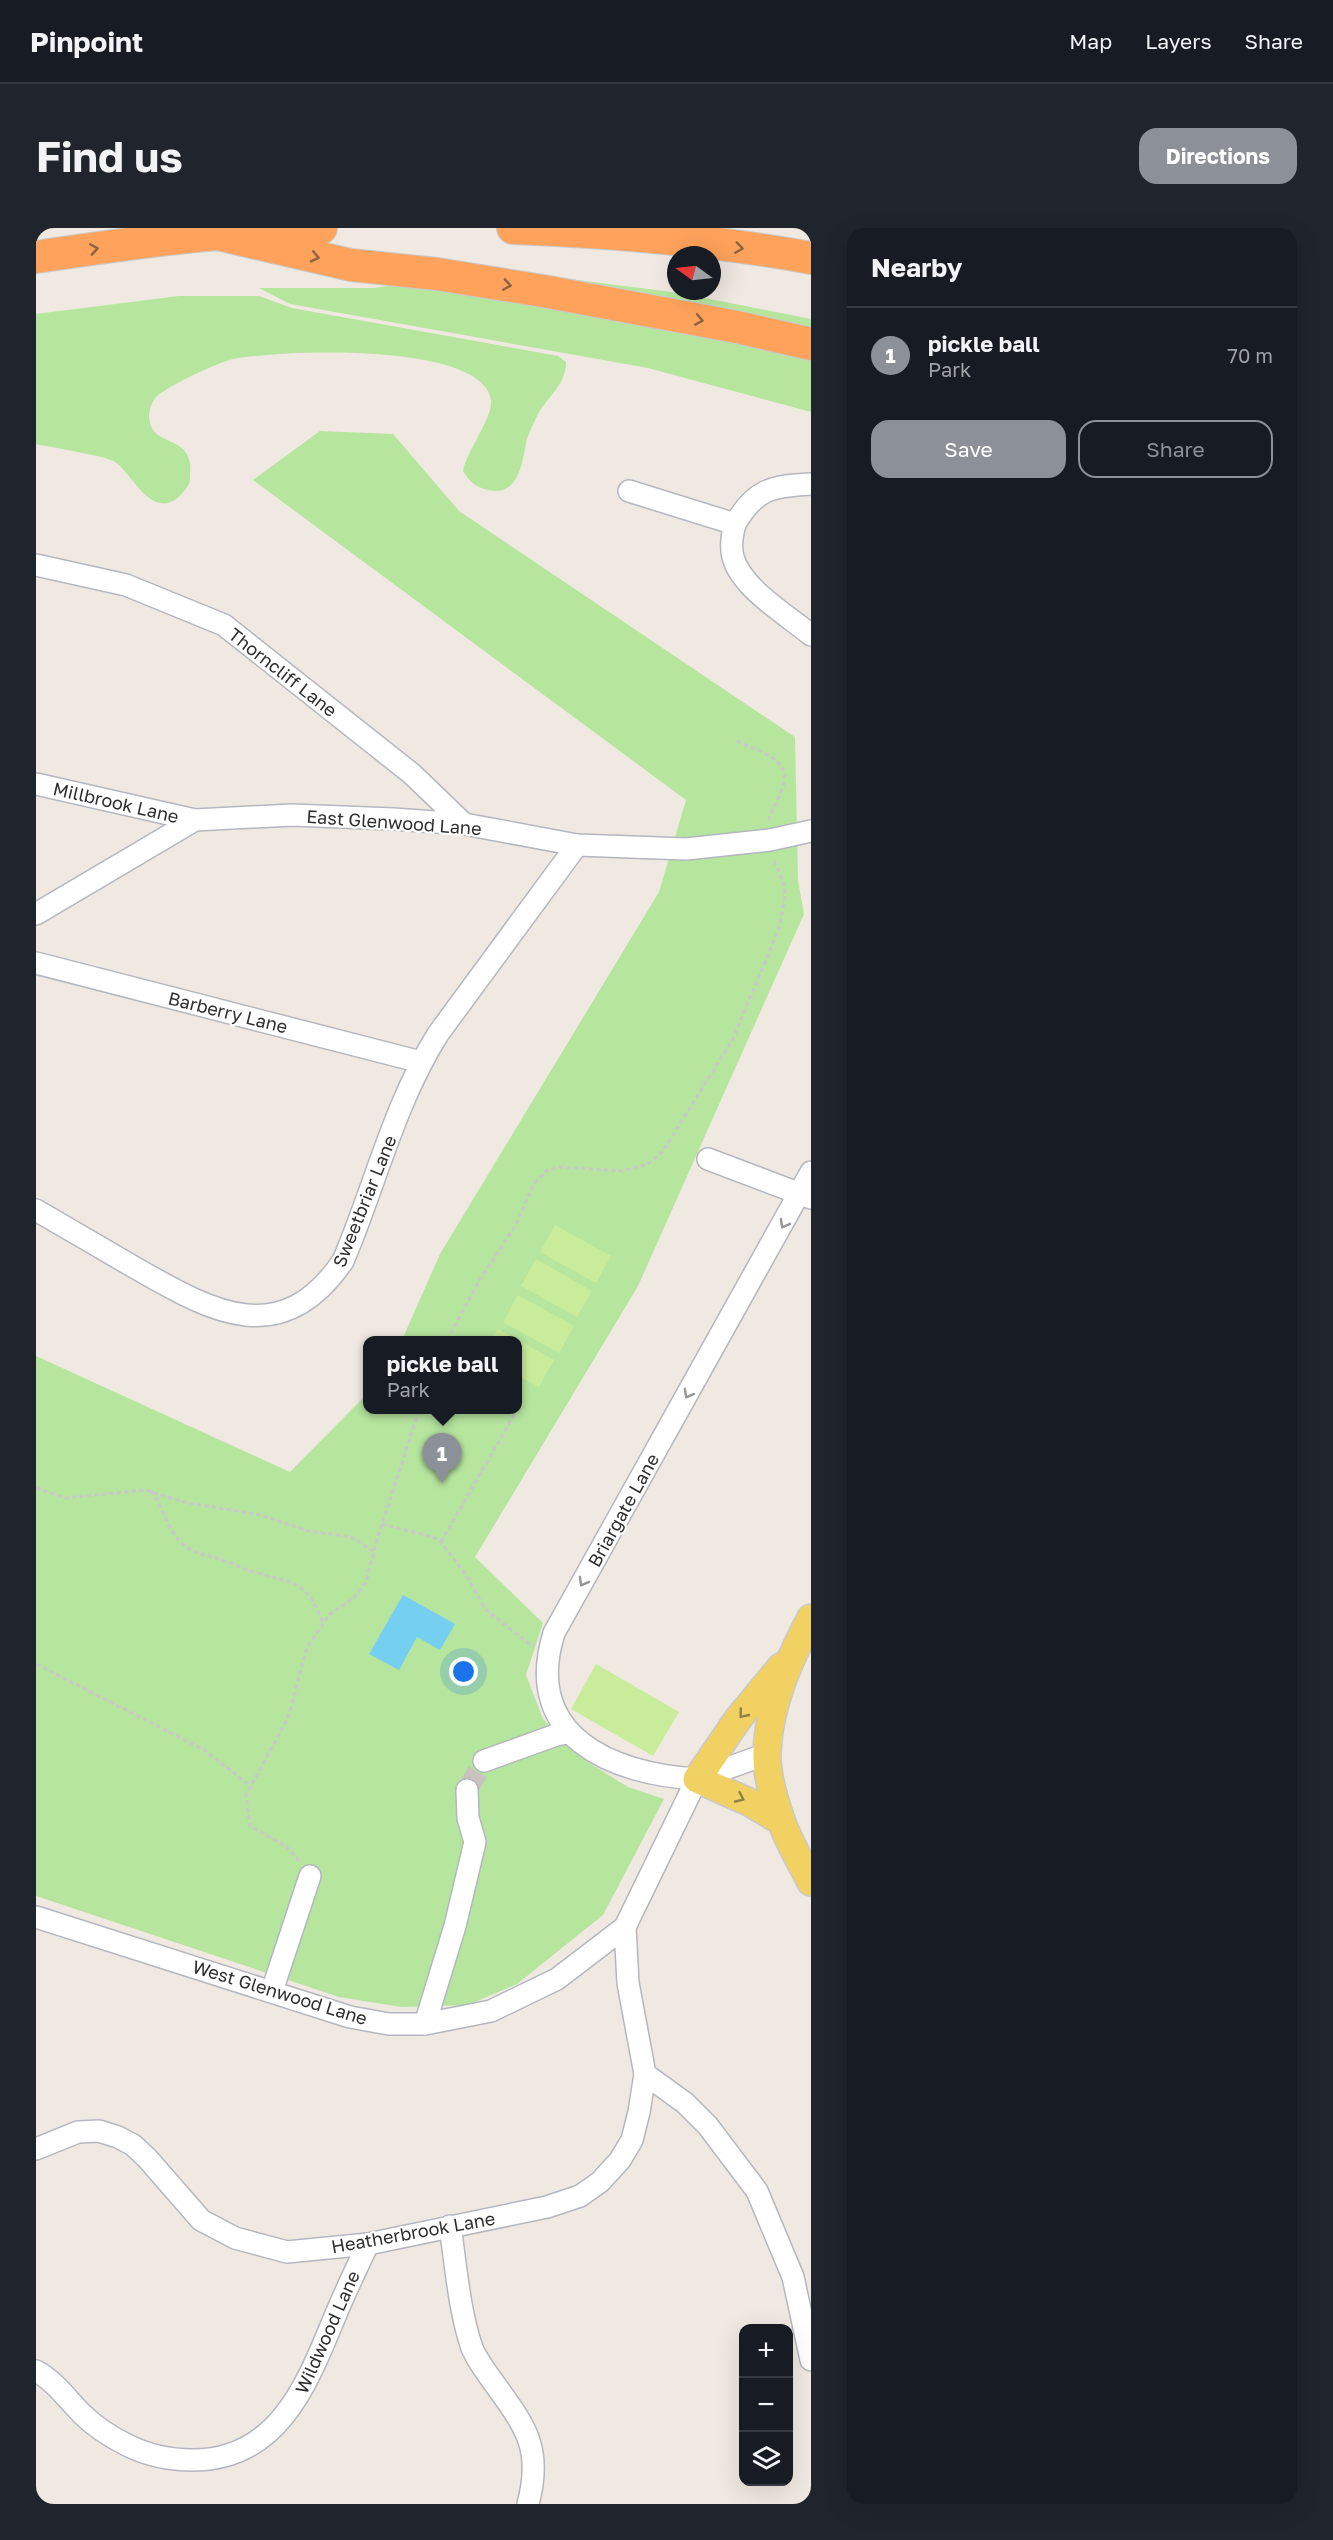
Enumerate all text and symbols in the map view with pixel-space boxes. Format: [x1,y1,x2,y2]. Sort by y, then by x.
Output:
text: Pinpoint [30,25,143,58]
text: Map [1069,28,1112,54]
text: Layers [1145,28,1212,54]
text: Share [1245,28,1303,54]
button: Directions [1139,128,1297,184]
text: Find us [36,131,183,181]
one-way arrow [734,241,743,253]
one-way arrow [89,243,98,255]
north arrow [667,246,721,300]
one-way arrow [309,249,319,262]
text: Nearby [871,252,962,283]
one-way arrow [503,279,512,291]
one-way arrow [694,313,704,326]
text: pickle ball [928,330,1040,357]
text: 1 [885,343,896,367]
text: 70 m [1227,343,1273,367]
text: Park [928,357,971,381]
button: Save [871,420,1066,478]
button: Share [1078,420,1273,478]
street label: Thorncliff Lane [224,623,342,721]
street label: Millbrook Lane [51,777,181,827]
street label: East Glenwood Lane [306,805,482,839]
street label: Barberry Lane [166,987,290,1037]
street label: Sweetbriar Lane [327,1132,401,1270]
one-way arrow [779,1218,791,1228]
popup [363,1336,522,1414]
text: pickle ball [387,1350,498,1377]
text: Park [387,1377,430,1401]
one-way arrow [684,1388,695,1398]
pin: 1 [422,1434,462,1483]
street label: Briargate Lane [583,1449,663,1571]
one-way arrow [579,1576,590,1586]
your location [449,1657,478,1686]
one-way arrow [739,1707,750,1718]
one-way arrow [734,1790,745,1802]
street label: West Glenwood Lane [190,1955,370,2029]
street label: Heatherbrook Lane [329,2207,497,2257]
street label: Wildwood Lane [290,2267,364,2397]
map controls [739,2324,793,2486]
button: + [739,2324,793,2378]
button: − [739,2378,793,2432]
button: layers [739,2432,793,2486]

